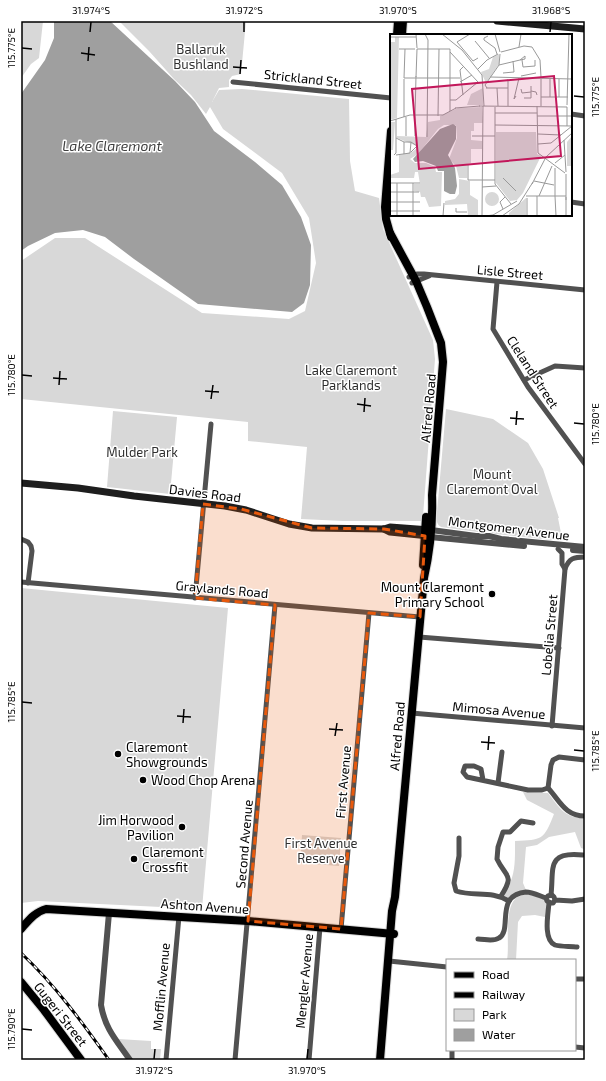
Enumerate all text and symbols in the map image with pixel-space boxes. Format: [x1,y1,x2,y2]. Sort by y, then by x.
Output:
text: 31.974°S [72,4,110,16]
text: 31.972°S [225,4,263,16]
text: 31.970°S [379,4,417,16]
text: 31.968°S [532,4,571,16]
text: 115.775°E [5,28,17,68]
inset map [390,34,572,216]
park label: Ballaruk Bushland [173,41,229,72]
street label: Strickland Street [263,66,363,92]
text: 115.775°E [589,77,601,117]
water label: Lake Claremont [62,137,162,154]
street label: Lisle Street [476,261,544,283]
street label: Cleland Street [504,333,562,411]
text: 115.780°E [5,354,17,396]
park label: Lake Claremont Parklands [305,362,397,393]
street label: Alfred Road [417,373,439,443]
text: 115.780°E [589,403,601,445]
park label: Mulder Park [106,444,178,460]
park label: Mount Claremont Oval [446,466,538,497]
street label: Davies Road [168,481,242,505]
street label: Montgomery Avenue [447,513,571,543]
street label: Graylands Road [175,577,269,601]
place label: Mount Claremont Primary School [381,579,484,610]
marker: Mount Claremont Primary School [487,589,497,599]
street label: Lobelia Street [537,594,561,676]
text: 115.785°E [5,681,17,723]
street label: Mimosa Avenue [452,698,546,722]
street label: Alfred Road [386,701,408,771]
text: 115.785°E [589,730,601,772]
place label: Claremont Showgrounds [126,739,208,770]
street label: First Avenue [332,745,354,819]
marker: Claremont Showgrounds [113,749,123,759]
place label: Wood Chop Arena [151,772,255,788]
marker: Wood Chop Arena [138,775,148,785]
street label: Second Avenue [232,799,256,889]
place label: Jim Horwood Pavilion [98,812,174,843]
marker: Jim Horwood Pavilion [177,822,187,832]
park label: First Avenue Reserve [284,835,358,866]
place label: Claremont Crossfit [142,844,204,875]
marker: Claremont Crossfit [129,854,139,864]
street label: Ashton Avenue [160,895,250,917]
street label: Mengler Avenue [292,933,316,1029]
street label: Mofflin Avenue [149,942,173,1032]
legend [446,959,576,1051]
text: Road [482,967,510,981]
street label: Gugeri Street [31,979,91,1049]
text: Railway [482,987,526,1001]
text: Park [482,1007,507,1021]
text: 115.790°E [5,1008,17,1050]
text: Water [482,1027,516,1041]
text: 31.972°S [135,1064,173,1076]
text: 31.970°S [288,1064,326,1076]

